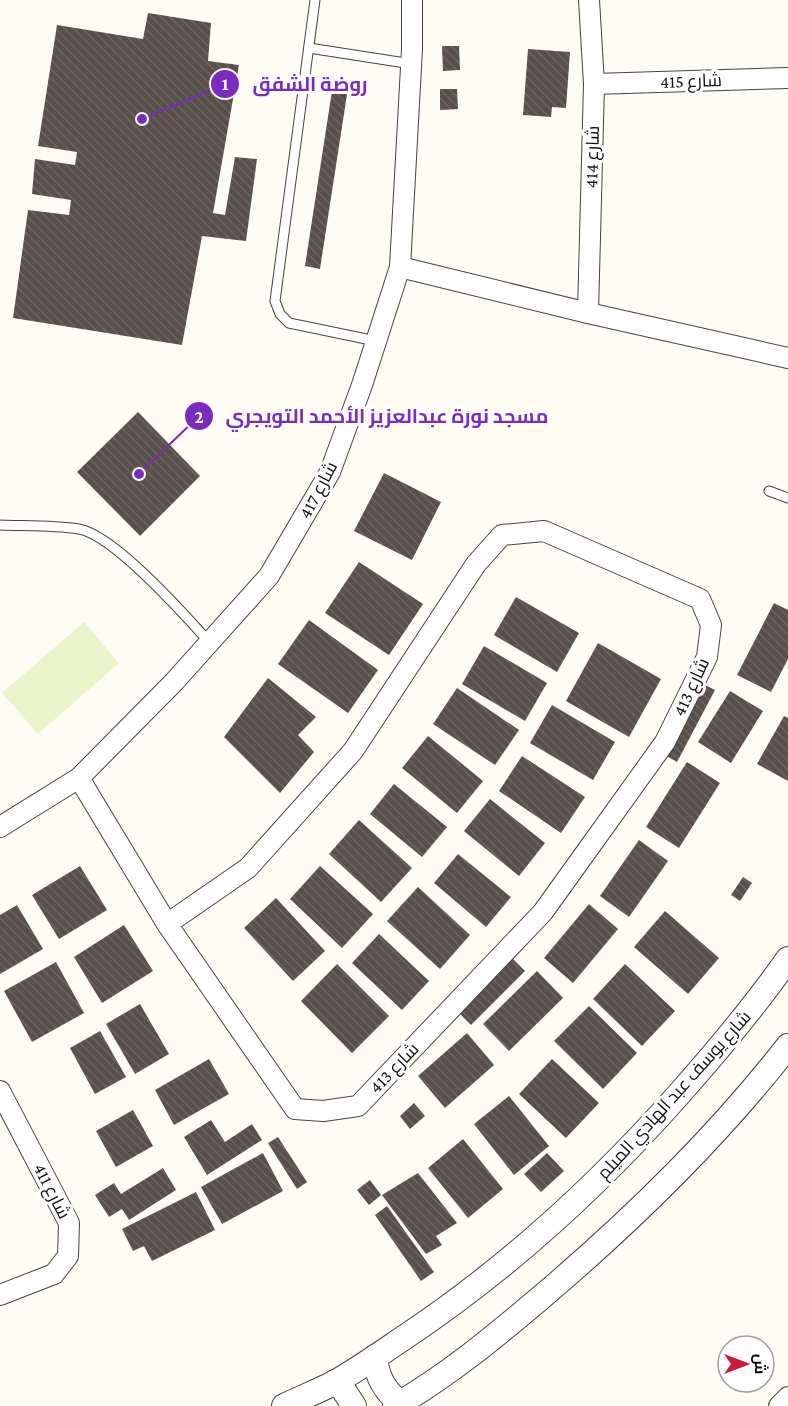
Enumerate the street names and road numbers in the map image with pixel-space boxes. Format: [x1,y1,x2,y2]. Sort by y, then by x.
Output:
street label: شارع 415 [660,70,722,94]
street label: شارع 414 [581,125,605,189]
street label: شارع 417 [295,458,343,523]
street label: شارع 413 [669,655,715,720]
street label: شارع يوسف عبد الهادي الميلم [593,1007,758,1186]
street label: شارع 413 [365,1039,424,1099]
street label: شارع 411 [28,1160,74,1223]

